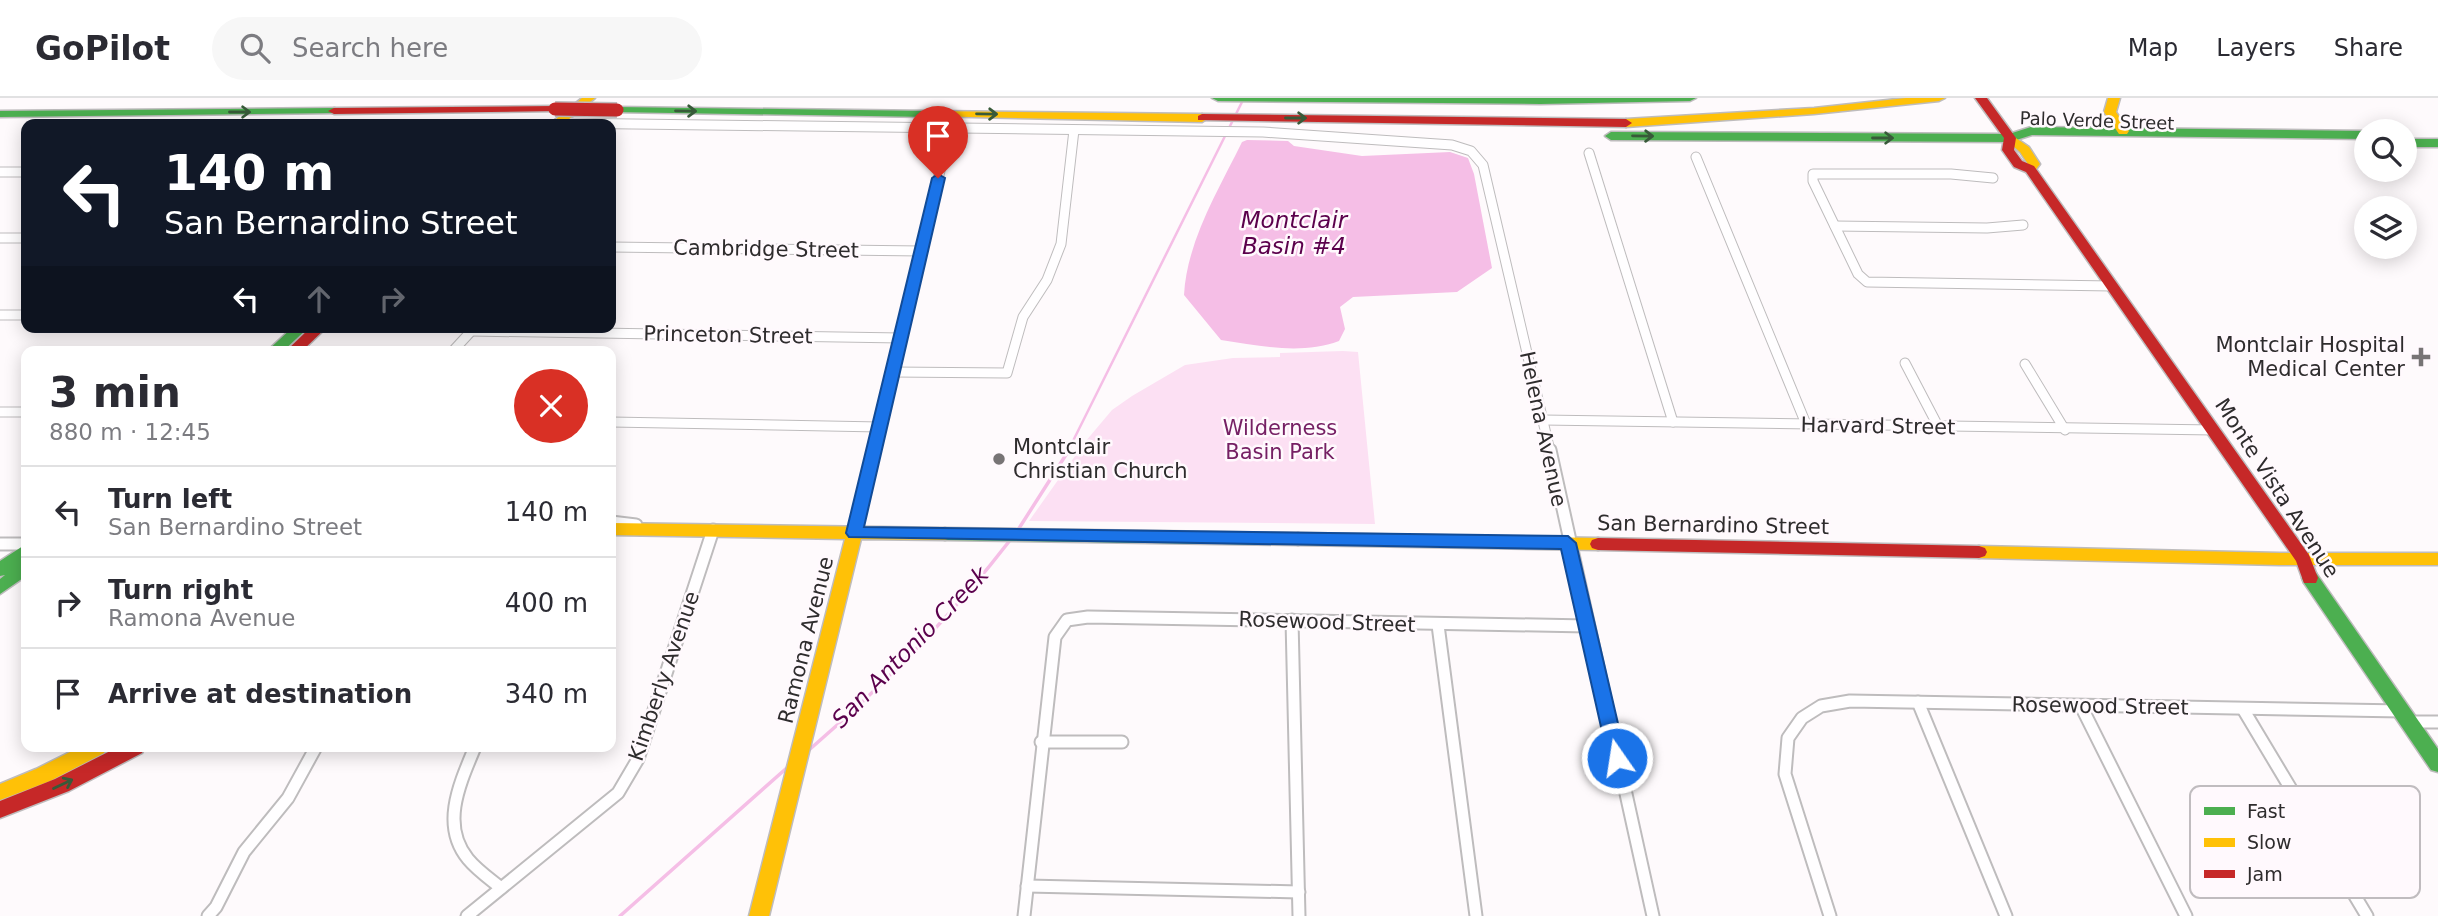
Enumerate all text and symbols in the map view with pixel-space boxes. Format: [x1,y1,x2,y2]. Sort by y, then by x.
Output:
search box [212,17,702,80]
text: GoPilot [35,29,170,68]
icon: search [236,29,274,67]
text: Search here [292,33,448,63]
text: Map [2128,34,2178,62]
text: Layers [2216,34,2296,62]
text: Share [2334,34,2403,62]
one-way arrow [674,104,697,118]
one-way arrow [228,105,251,119]
pin [908,106,968,178]
street label: Palo Verde Street [2019,107,2175,134]
one-way arrow [975,108,998,121]
one-way arrow [1285,111,1308,125]
icon: arrive [919,117,957,155]
map controls [2354,119,2417,259]
button: search [2354,119,2417,182]
one-way arrow [1631,129,1654,143]
one-way arrow [1871,131,1894,145]
text: 140 m [164,145,334,202]
icon: left [49,147,140,238]
button: layers [2354,196,2417,259]
text: San Bernardino Street [164,204,518,242]
water label: Montclair Basin #4 [1241,207,1349,259]
street label: Cambridge Street [673,235,859,263]
icon: left [227,280,265,318]
icon: ahead [300,280,338,318]
icon: right [373,280,411,318]
street label: Princeton Street [643,322,813,348]
place label: Montclair Hospital Medical Center [2215,333,2405,381]
marker: Montclair Hospital Medical Center [2411,347,2431,367]
street label: Helena Avenue [1515,349,1571,509]
text: 3 min [49,368,181,417]
button: close [514,369,588,443]
street label: Monte Vista Avenue [2210,394,2344,582]
street label: Harvard Street [1800,413,1956,439]
park label: Wilderness Basin Park [1223,416,1337,464]
text: 880 m · 12:45 [49,419,211,445]
place label: Montclair Christian Church [1013,435,1188,483]
marker: Montclair Christian Church [991,451,1007,467]
text: Turn left [108,484,232,514]
icon: left [49,493,87,531]
text: 140 m [505,497,588,527]
street label: San Bernardino Street [1597,511,1829,539]
text: San Bernardino Street [108,514,362,540]
street label: Ramona Avenue [774,554,838,726]
water label: San Antonio Creek [827,560,995,733]
text: Turn right [108,575,253,605]
icon: right [49,584,87,622]
text: 400 m [505,588,588,618]
street label: Kimberly Avenue [624,588,704,764]
text: Ramona Avenue [108,605,295,631]
street label: Rosewood Street [1238,607,1416,637]
icon: arrive [49,675,87,713]
text: Arrive at destination [108,679,412,709]
text: 340 m [505,679,588,709]
street label: Rosewood Street [2011,692,2189,720]
position arrow [1580,721,1654,795]
one-way arrow [52,777,73,790]
legend [2190,786,2420,898]
text: Fast [2247,800,2285,822]
text: Slow [2247,831,2292,853]
text: Jam [2246,863,2283,885]

